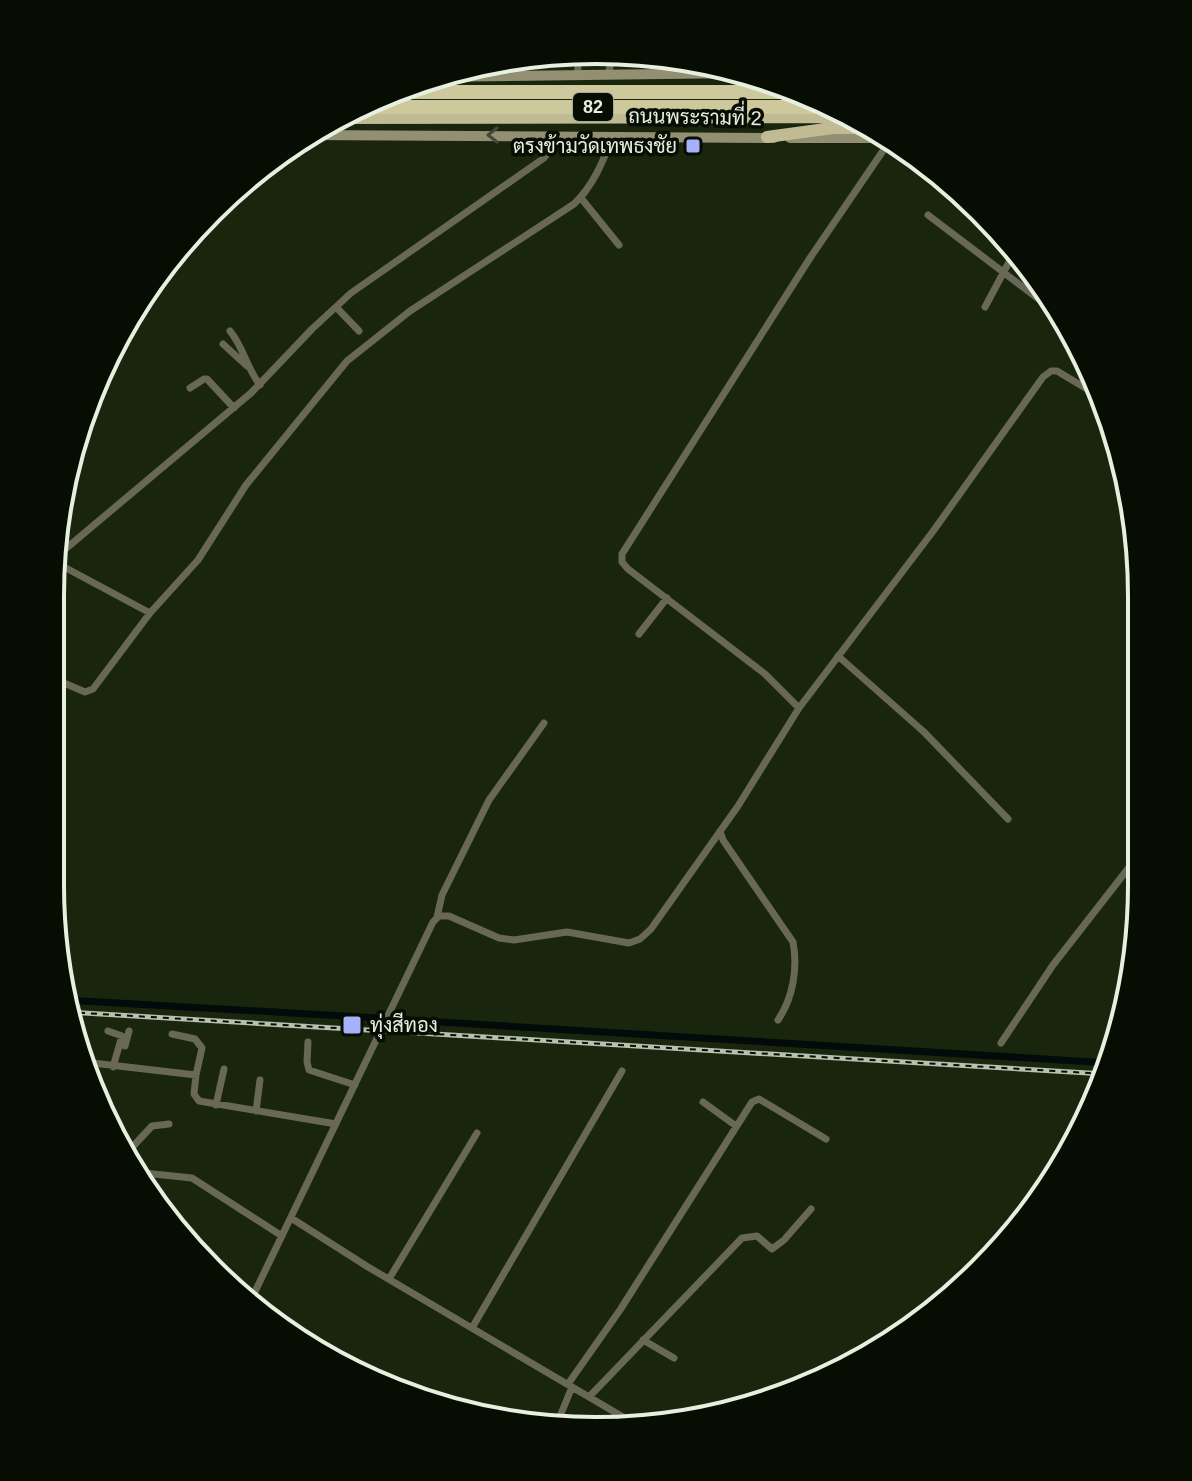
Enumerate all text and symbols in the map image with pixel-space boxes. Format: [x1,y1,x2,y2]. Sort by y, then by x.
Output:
road number: 82 [573,93,613,121]
street label: ถนนพระรามที่ 2 [628,99,762,129]
one-way arrow [486,126,499,144]
place label: ตรงข้ามวัดเทพธงชัย [513,134,677,157]
marker: ตรงข้ามวัดเทพธงชัย [684,137,702,155]
place label: ทุ่งสีทอง [370,1012,438,1039]
marker: ทุ่งสีทอง [341,1014,363,1036]

